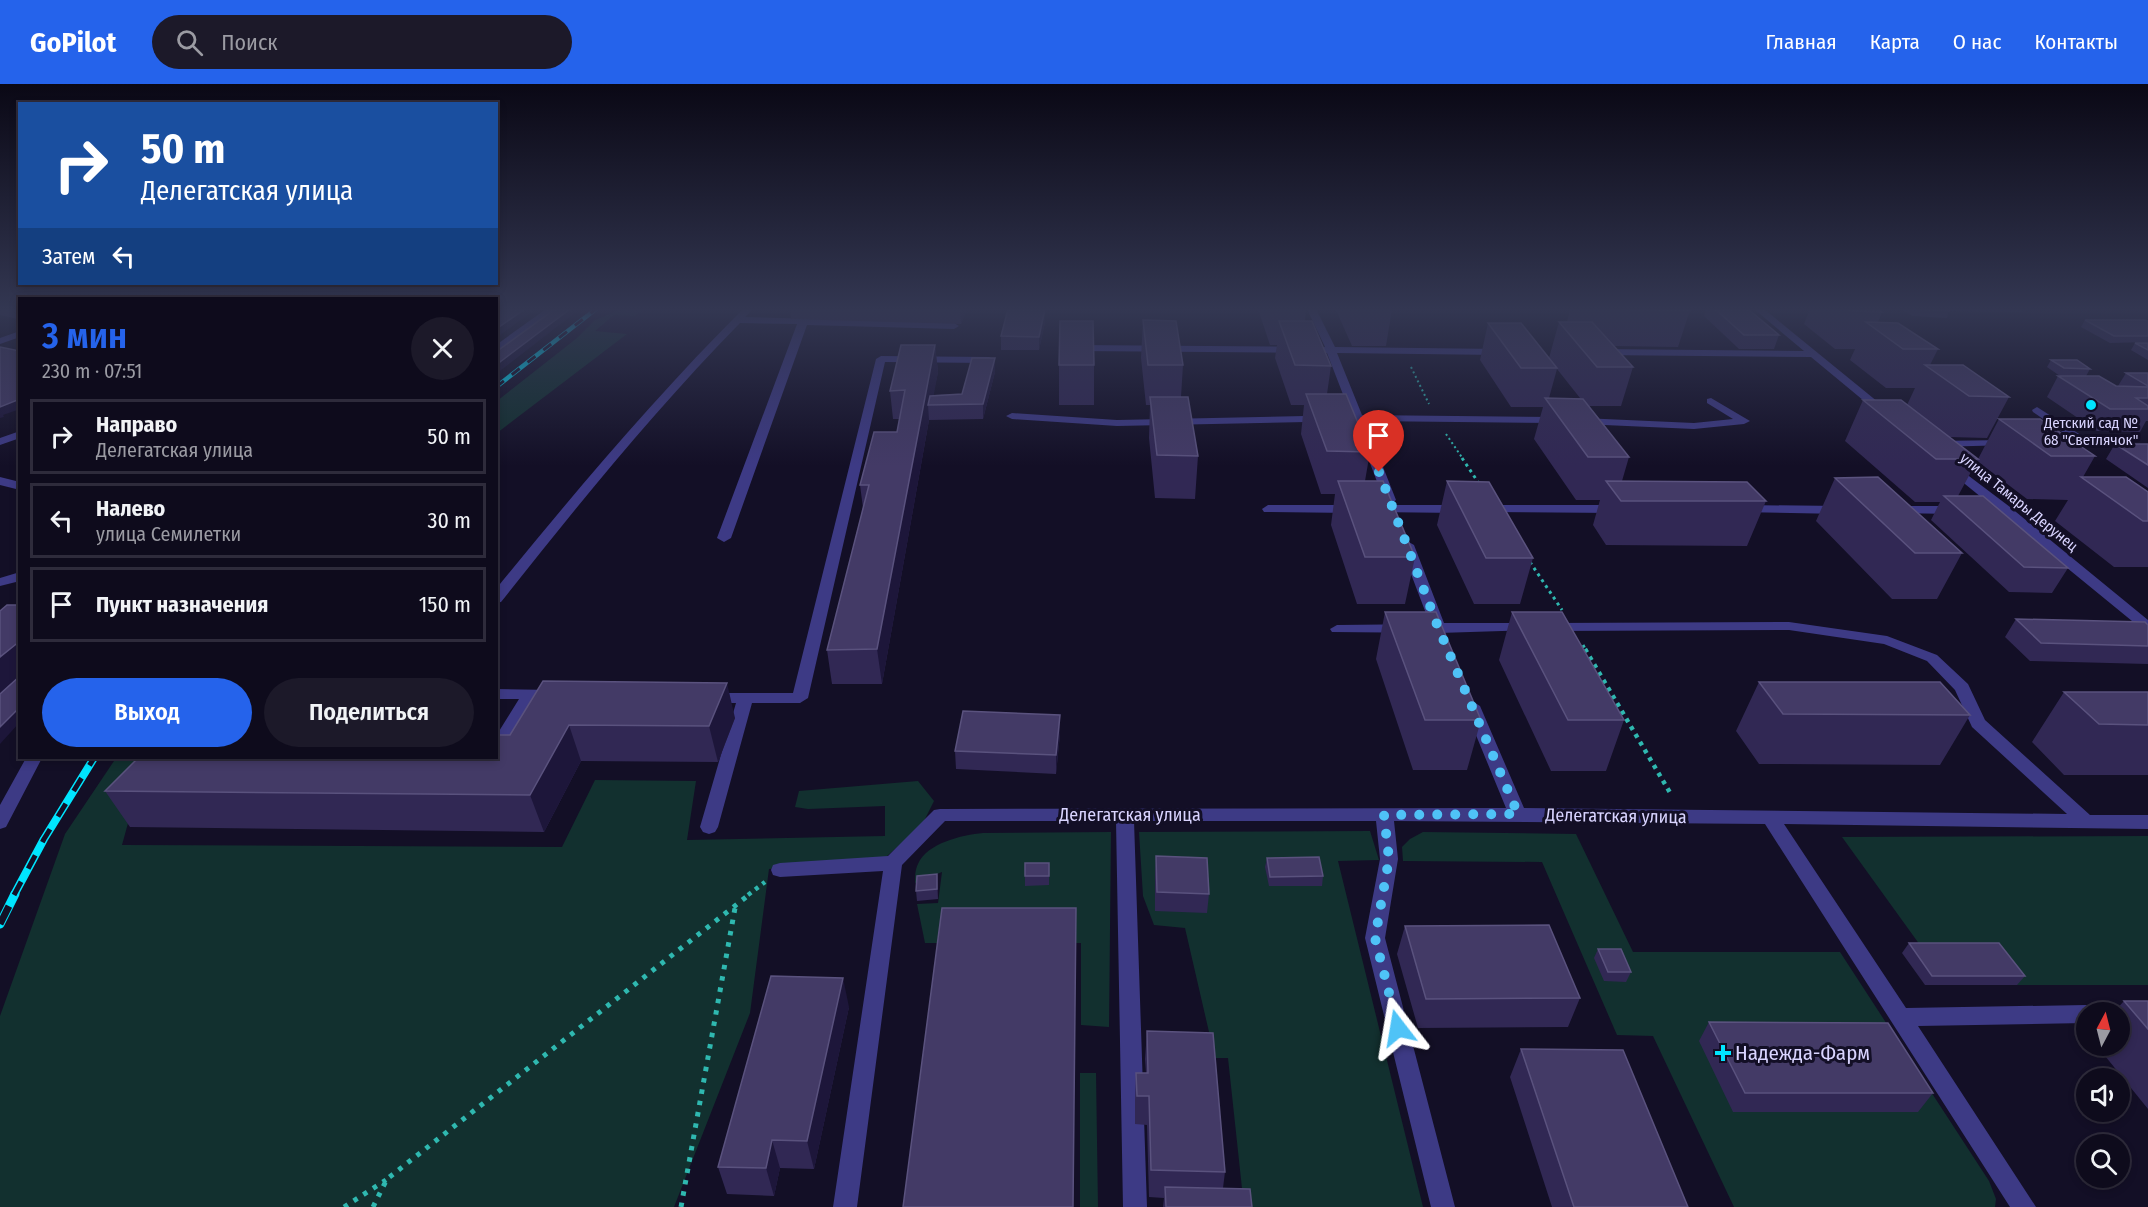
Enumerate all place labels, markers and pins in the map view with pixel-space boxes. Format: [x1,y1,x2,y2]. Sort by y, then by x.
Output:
marker: Детский сад № 68 "Светлячок" [2084,398,2098,412]
pin [1353,410,1404,472]
place label: Детский сад № 68 "Светлячок" [2043,414,2138,449]
place label: Надежда-Фарм [1735,1040,1870,1066]
marker: Надежда-Фарм [1716,1046,1730,1060]

